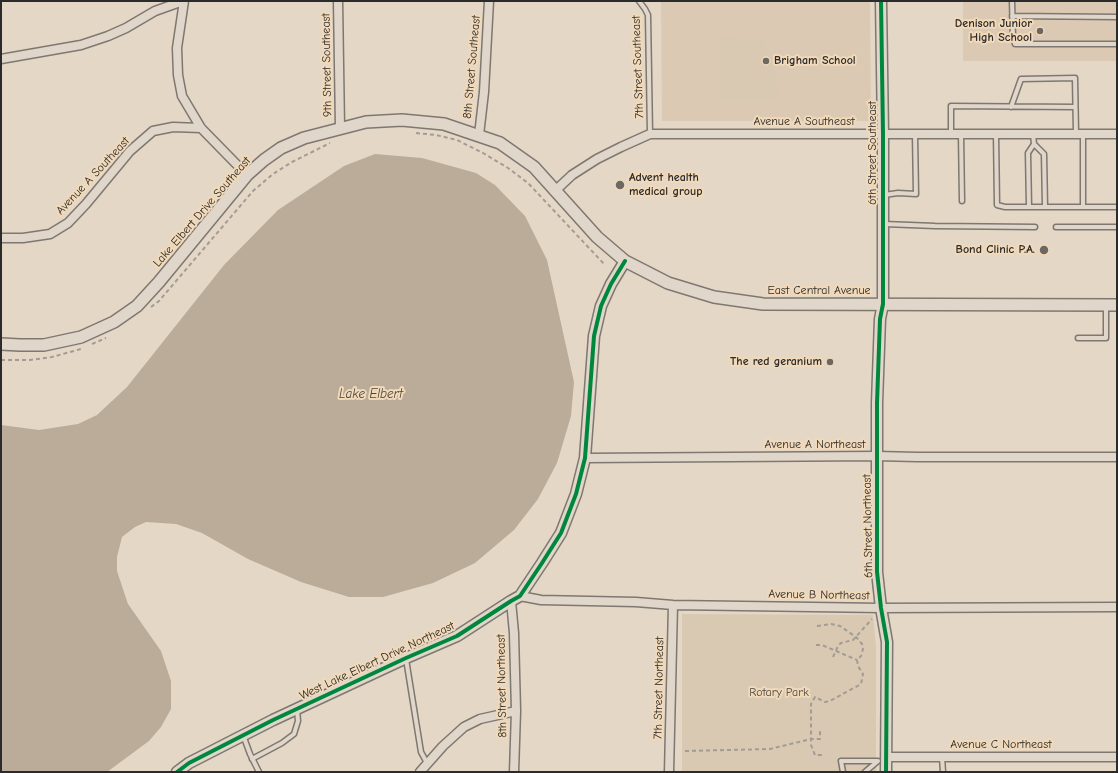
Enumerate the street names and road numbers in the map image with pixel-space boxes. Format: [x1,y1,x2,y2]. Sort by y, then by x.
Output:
street label: 9th Street Southeast [319,13,335,117]
street label: 8th Street Southeast [460,15,484,119]
street label: 7th Street Southeast [629,15,647,119]
street label: 6th Street Southeast [866,101,880,205]
street label: Avenue A Southeast [753,115,855,129]
street label: Avenue A Southeast [53,134,133,218]
street label: Lake Elbert Drive Southeast [150,154,254,270]
street label: East Central Avenue [767,284,871,298]
street label: Avenue A Northeast [764,438,866,452]
street label: 6th Street Northeast [860,474,876,578]
street label: Avenue B Northeast [768,587,870,603]
street label: West Lake Elbert Drive Northeast [297,619,457,703]
street label: 8th Street Northeast [494,634,510,738]
street label: 7th Street Northeast [651,636,667,740]
street label: Avenue C Northeast [950,738,1052,752]

